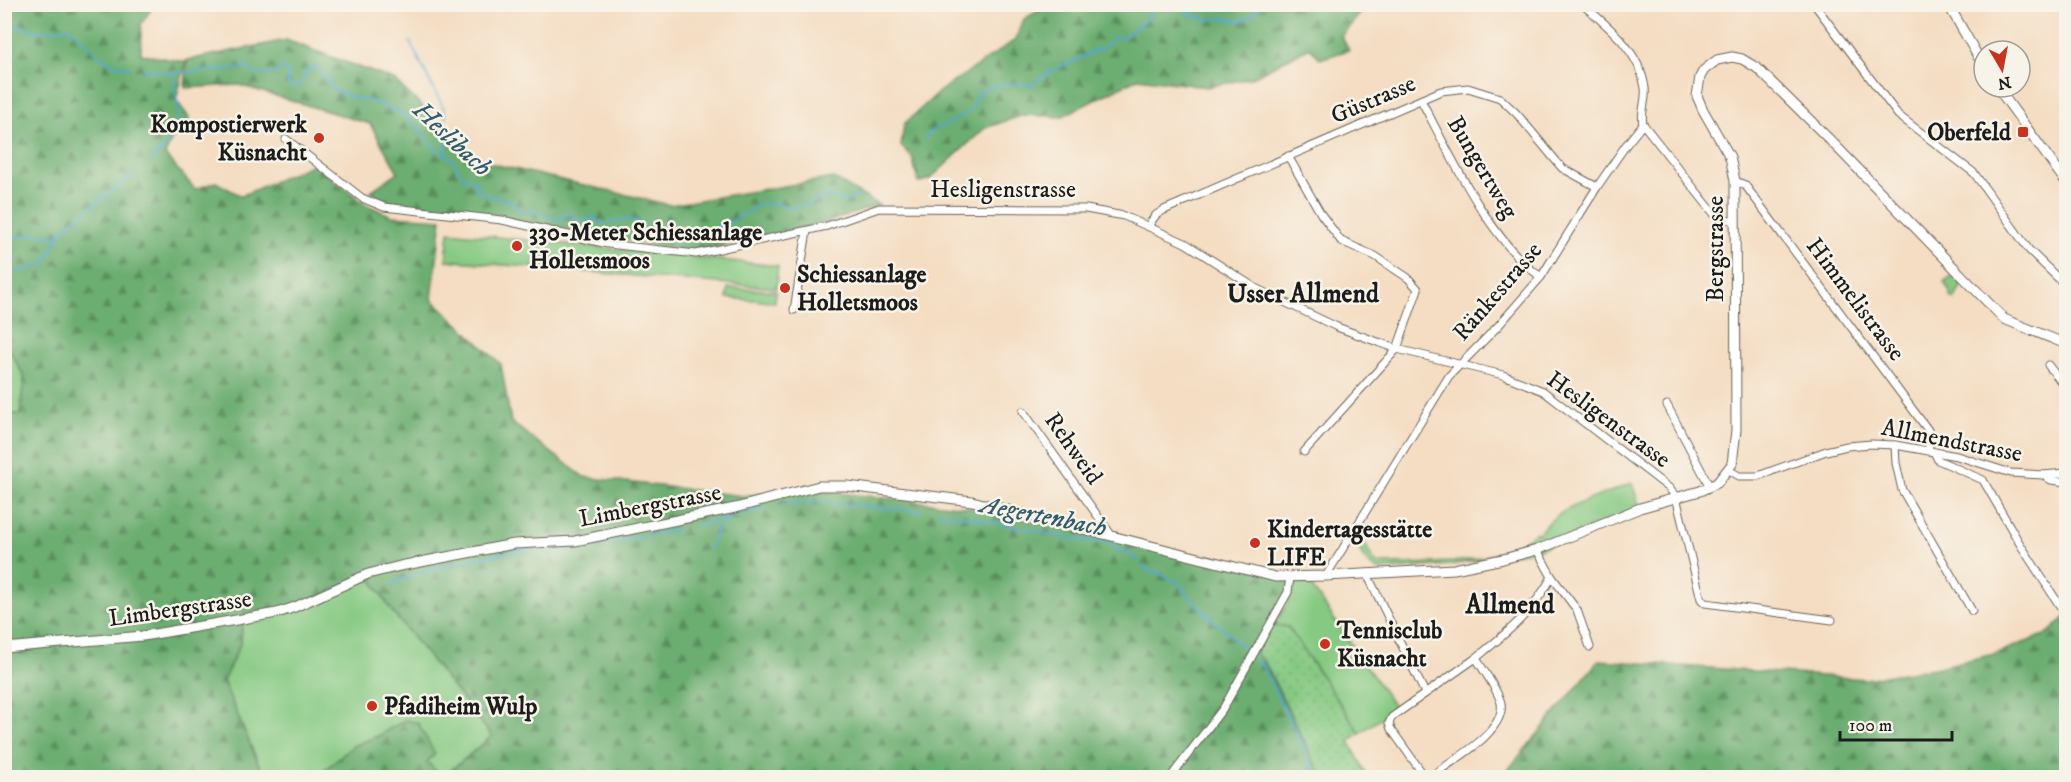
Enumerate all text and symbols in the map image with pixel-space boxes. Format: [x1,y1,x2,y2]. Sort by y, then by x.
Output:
north arrow [1972,39,2032,99]
street label: Güstrasse [1326,69,1420,131]
text: N [1996,72,2013,94]
water label: Heslibach [405,94,499,184]
place label: Kompostierwerk Küsnacht [150,110,308,168]
street label: Bungertweg [1440,111,1525,225]
place label: Oberfeld [1927,118,2012,148]
marker: Oberfeld [2016,125,2030,139]
marker: Kompostierwerk Küsnacht [312,131,326,145]
street label: Hesligenstrasse [930,175,1076,205]
street label: Bergstrasse [1701,196,1731,302]
place label: 330-Meter Schiessanlage Holletsmoos [529,218,762,276]
street label: Himmelistrasse [1799,232,1911,367]
street label: Ränkestrasse [1447,236,1549,347]
marker: 330-Meter Schiessanlage Holletsmoos [510,239,524,253]
place label: Schiessanlage Holletsmoos [797,260,926,318]
district label: Usser Allmend [1227,278,1380,311]
marker: Schiessanlage Holletsmoos [778,281,792,295]
street label: Hesligenstrasse [1540,365,1676,475]
street label: Rehweid [1037,407,1109,491]
street label: Allmendstrasse [1879,413,2025,469]
street label: Limbergstrasse [577,478,724,534]
water label: Aegertenbach [975,488,1110,545]
place label: Kindertagesstätte LIFE [1267,515,1432,573]
marker: Kindertagesstätte LIFE [1248,536,1262,550]
street label: Limbergstrasse [107,584,254,634]
district label: Allmend [1465,589,1555,622]
place label: Tennisclub Küsnacht [1336,616,1442,674]
marker: Tennisclub Küsnacht [1318,637,1332,651]
place label: Pfadiheim Wulp [384,692,537,722]
marker: Pfadiheim Wulp [365,699,379,713]
scale bar [1840,704,1952,742]
text: 100 m [1849,715,1892,737]

